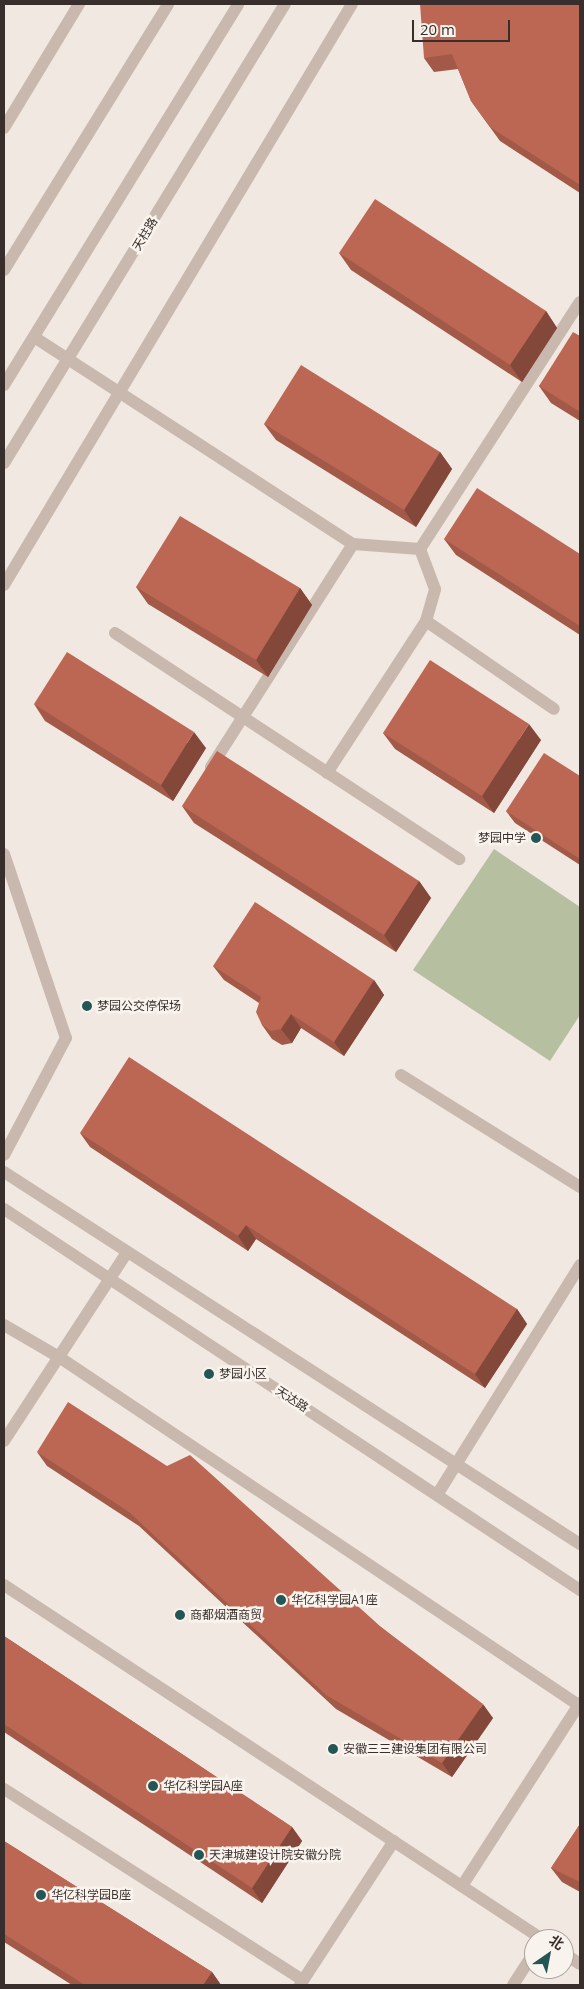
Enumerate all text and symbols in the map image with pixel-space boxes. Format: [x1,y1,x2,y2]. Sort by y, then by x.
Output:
scale bar [414,10,512,42]
text: 20 m [420,19,455,39]
street label: 天柱路 [130,215,160,253]
place label: 梦园中学 [478,831,526,845]
marker: 梦园中学 [530,832,542,844]
place label: 梦园公交停保场 [97,999,181,1013]
marker: 梦园公交停保场 [81,1000,93,1012]
place label: 梦园小区 [219,1367,267,1381]
marker: 梦园小区 [203,1368,215,1380]
street label: 天达路 [273,1383,311,1415]
place label: 华亿科学园A1座 [291,1593,377,1607]
marker: 华亿科学园A1座 [275,1594,287,1606]
place label: 商都烟酒商贸 [190,1608,262,1622]
marker: 商都烟酒商贸 [174,1609,186,1621]
place label: 安徽三三建设集团有限公司 [343,1742,487,1756]
marker: 安徽三三建设集团有限公司 [327,1743,339,1755]
place label: 华亿科学园A座 [163,1779,243,1793]
marker: 华亿科学园A座 [147,1780,159,1792]
place label: 天津城建设计院安徽分院 [209,1848,341,1862]
marker: 天津城建设计院安徽分院 [193,1849,205,1861]
place label: 华亿科学园B座 [51,1888,131,1902]
marker: 华亿科学园B座 [35,1889,47,1901]
north arrow [524,1929,574,1979]
text: 北 [546,1930,568,1954]

